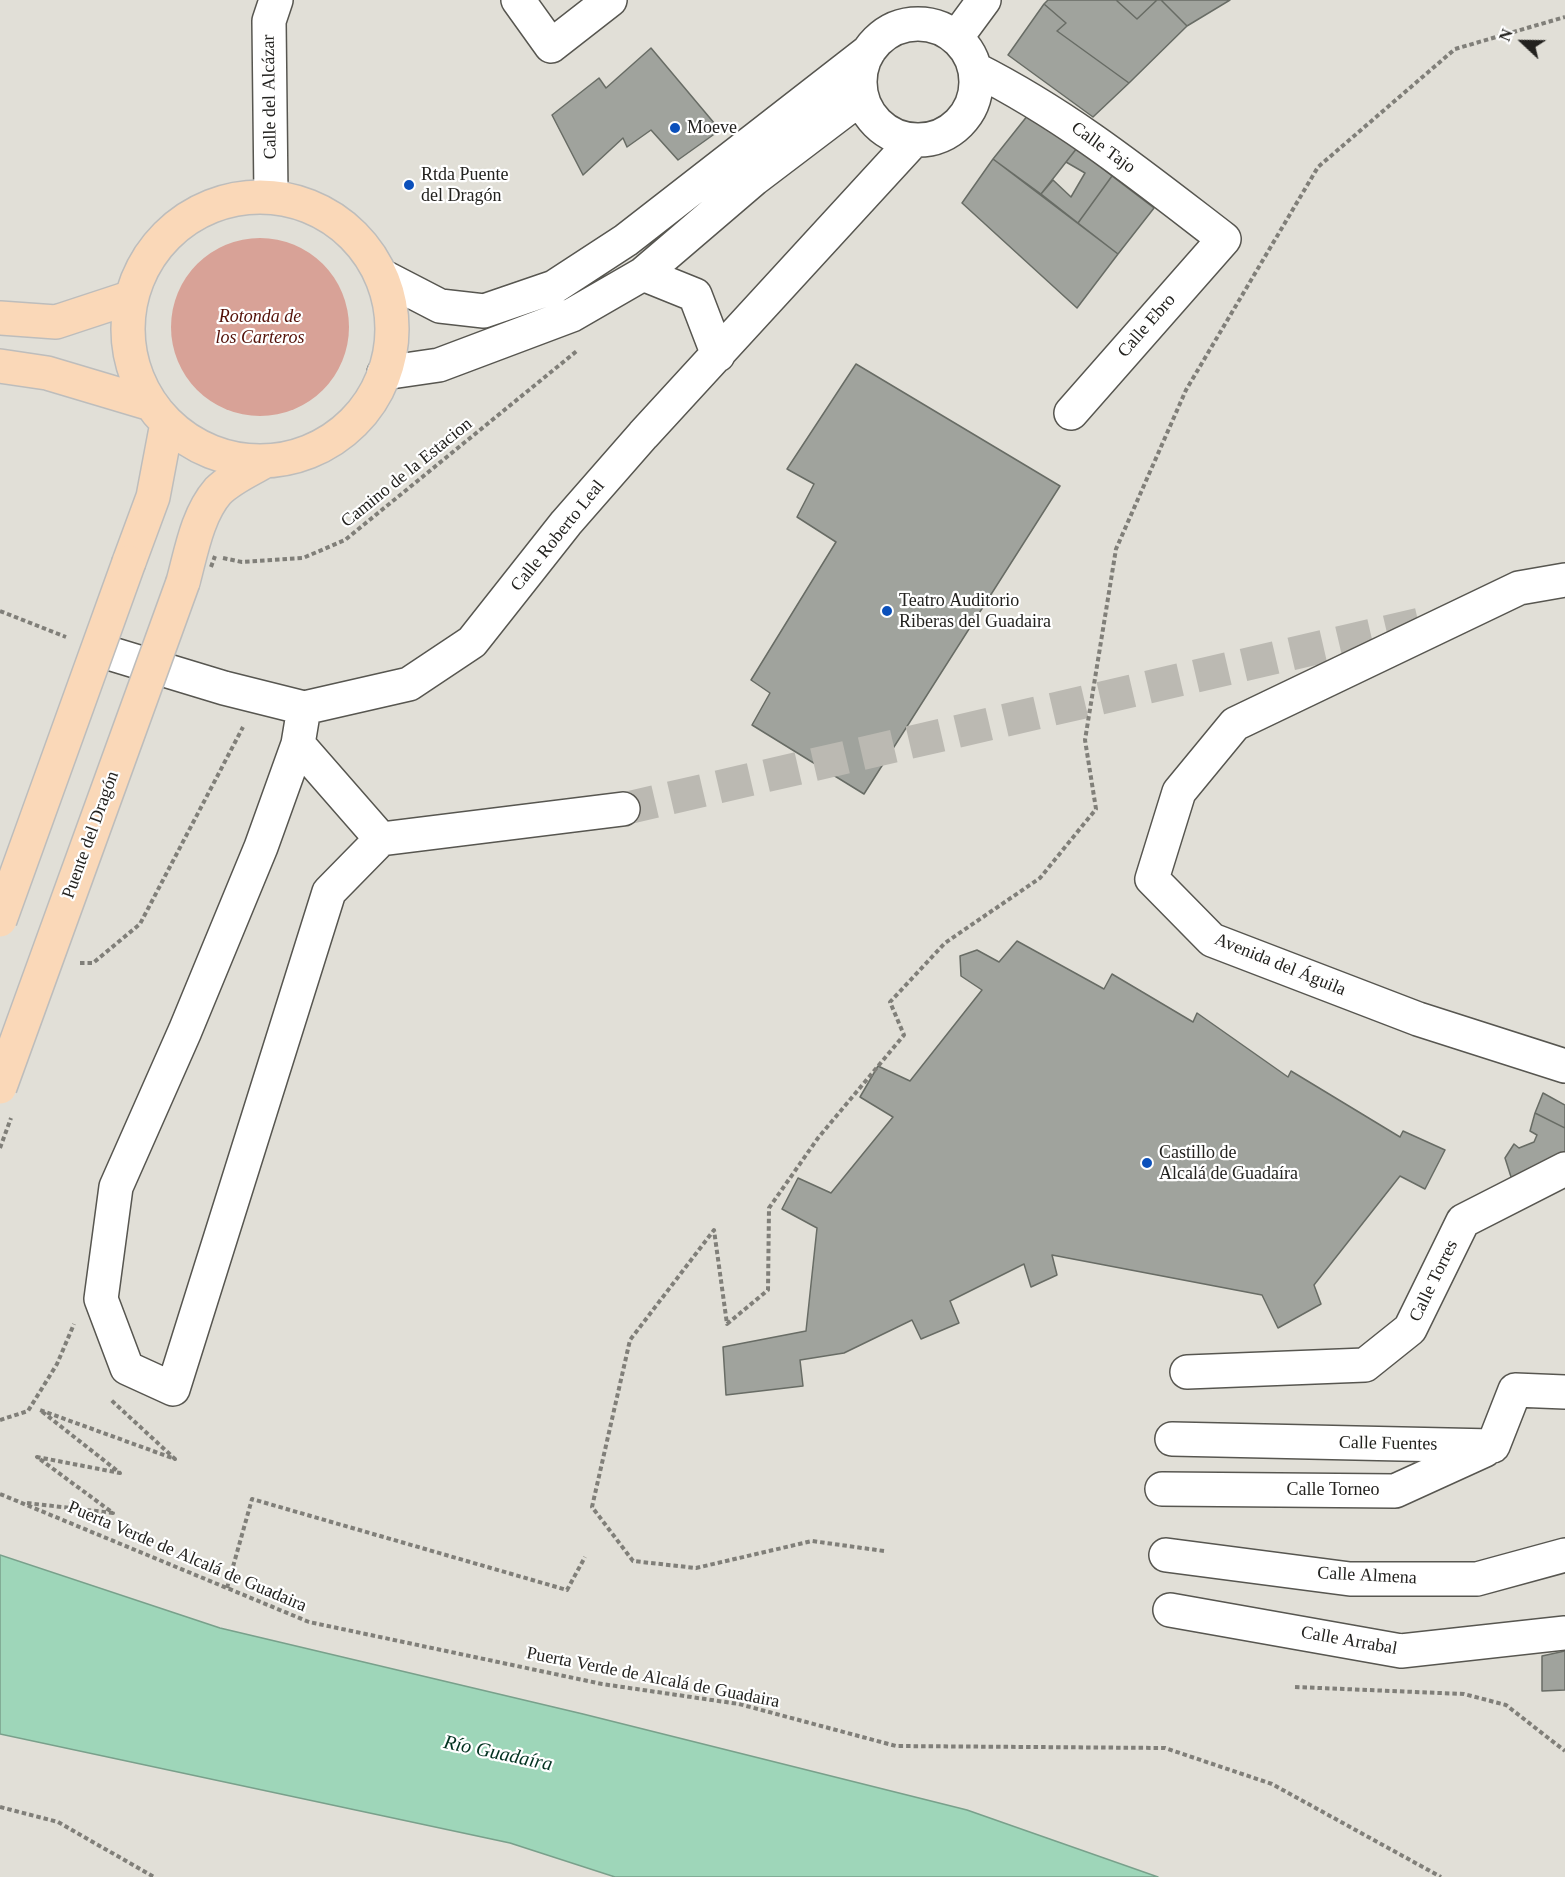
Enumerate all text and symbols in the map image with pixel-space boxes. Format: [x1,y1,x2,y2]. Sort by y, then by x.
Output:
north arrow [1493,12,1553,72]
text: N [1496,27,1516,44]
street label: Calle del Alcázar [258,34,282,160]
place label: Moeve [687,117,737,139]
street label: Calle Tajo [1067,117,1139,179]
marker: Moeve [668,121,682,135]
place label: Rtda Puente del Dragón [421,164,508,207]
marker: Rtda Puente del Dragón [402,178,416,192]
street label: Calle Ebro [1113,290,1181,362]
park label: Rotonda de los Carteros [216,306,304,348]
street label: Camino de la Estacion [337,413,477,533]
street label: Calle Roberto Leal [507,476,609,596]
place label: Teatro Auditorio Riberas del Guadaira [899,590,1051,632]
marker: Teatro Auditorio Riberas del Guadaira [880,604,894,618]
street label: Puente del Dragón [58,768,124,902]
street label: Avenida del Águila [1211,929,1349,1001]
place label: Castillo de Alcalá de Guadaíra [1159,1142,1298,1184]
marker: Castillo de Alcalá de Guadaíra [1140,1156,1154,1170]
street label: Calle Torres [1405,1237,1463,1325]
street label: Calle Fuentes [1339,1432,1437,1456]
street label: Calle Torneo [1286,1479,1380,1501]
street label: Puerta Verde de Alcalá de Guadaira [64,1497,310,1617]
street label: Calle Almena [1317,1563,1417,1589]
street label: Calle Arrabal [1299,1622,1399,1660]
street label: Puerta Verde de Alcalá de Guadaira [525,1643,781,1713]
water label: Río Guadaíra [441,1731,555,1777]

